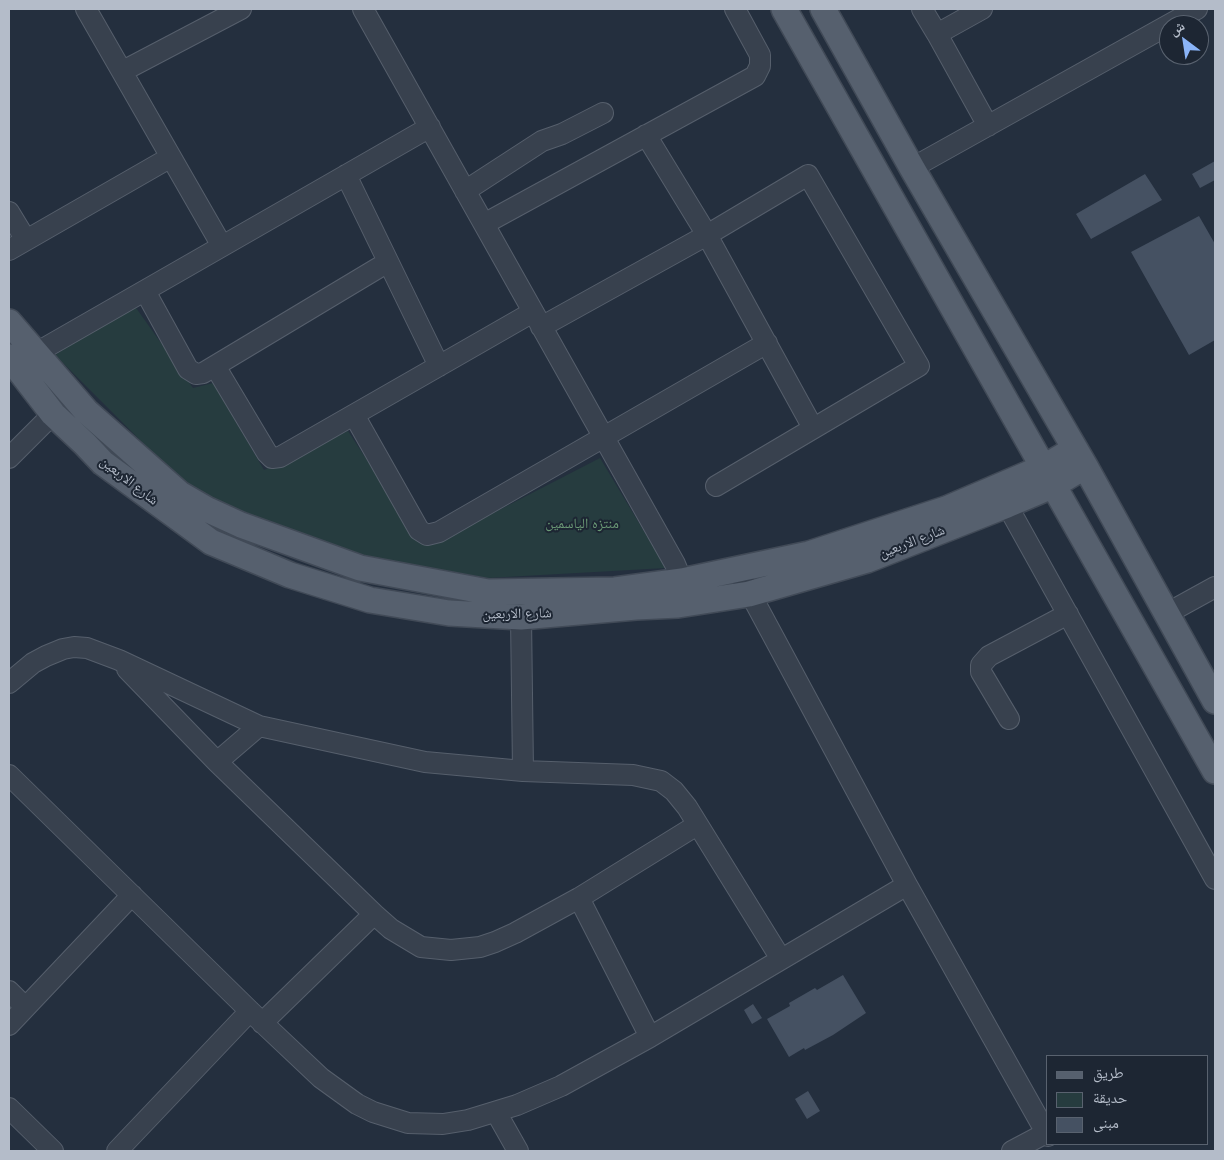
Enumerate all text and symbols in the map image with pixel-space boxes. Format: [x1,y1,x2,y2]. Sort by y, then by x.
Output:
north arrow [1159,15,1209,65]
text: ش [1165,16,1188,40]
street label: شارع الاربعين [97,453,161,509]
park label: منتزه الياسمين [545,516,619,532]
street label: شارع الاربعين [877,522,947,562]
street label: شارع الاربعين [482,605,552,623]
legend [1046,1055,1209,1145]
text: طريق [1093,1062,1124,1082]
text: حديقة [1093,1087,1127,1107]
text: مبنى [1093,1112,1119,1132]

